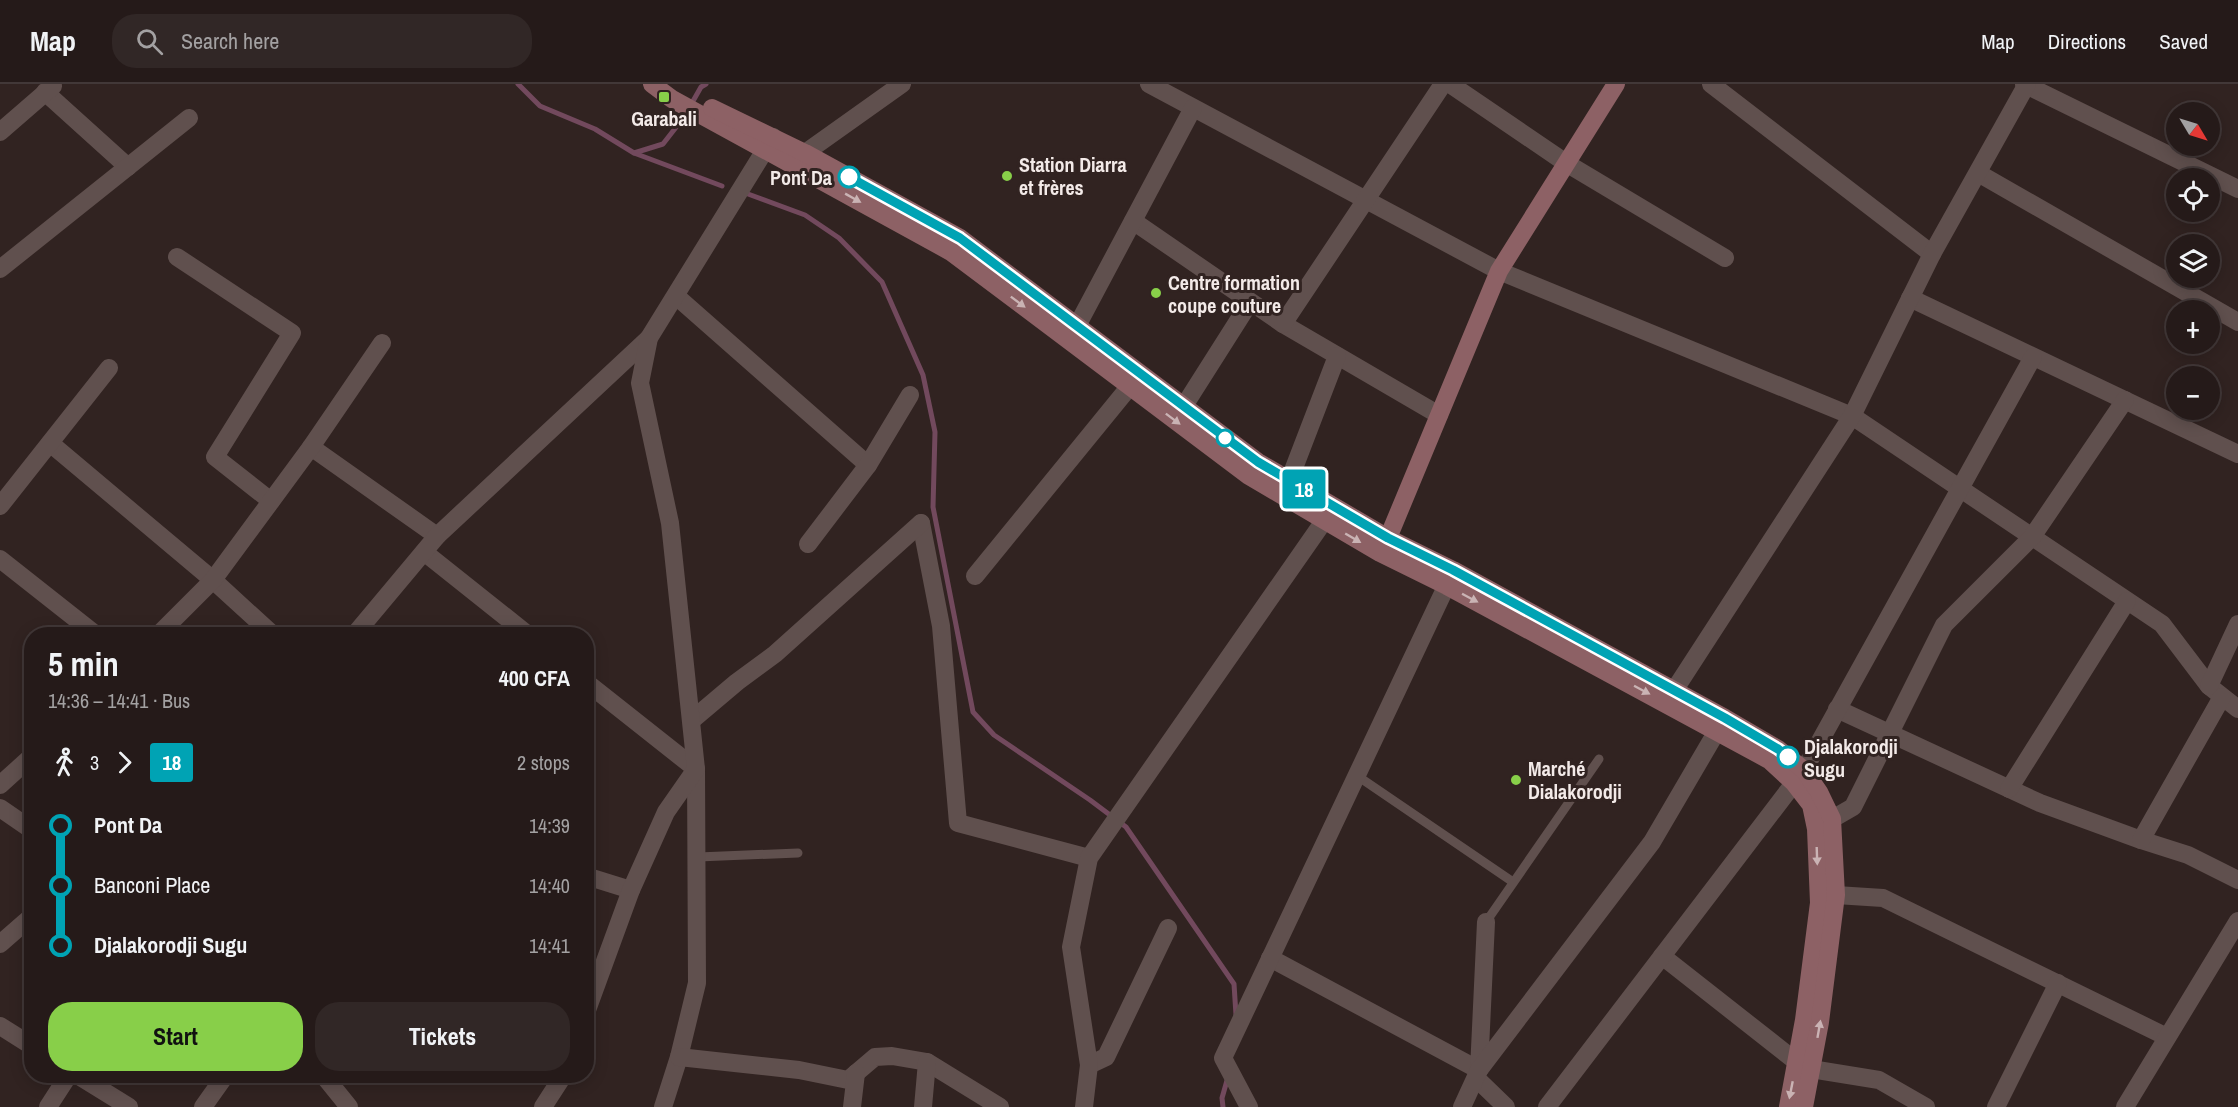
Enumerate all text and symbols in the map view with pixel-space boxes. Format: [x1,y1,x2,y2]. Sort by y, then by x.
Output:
search box [112,14,532,68]
text: Map [30,22,76,60]
icon: search [133,25,166,58]
text: Search here [181,26,279,56]
text: Map [1981,27,2015,56]
text: Directions [2048,27,2126,56]
text: Saved [2159,27,2208,56]
marker: Garabali [657,90,671,104]
north arrow [2166,102,2220,156]
map controls [2166,102,2220,420]
place label: Garabali [631,105,697,132]
place label: Station Diarra et frères [1019,151,1127,201]
place label: Pont Da [770,164,832,191]
marker: Pont Da [838,166,860,188]
button: locate [2166,168,2220,222]
marker: Station Diarra et frères [1000,169,1014,183]
one-way arrow [845,193,862,203]
button: layers [2166,234,2220,288]
place label: Centre formation coupe couture [1168,269,1300,319]
marker: Centre formation coupe couture [1149,286,1163,300]
one-way arrow [1010,295,1025,307]
button: + [2166,300,2220,354]
button: − [2166,366,2220,420]
one-way arrow [1165,413,1181,425]
unlabelled marker [1216,429,1234,447]
line badge: 18 [1277,470,1331,508]
text: 18 [1294,475,1314,504]
one-way arrow [1345,532,1361,543]
one-way arrow [1462,593,1479,603]
text: 5 min [48,642,119,686]
text: 400 CFA [499,663,570,693]
one-way arrow [1633,685,1650,695]
text: 14:36 – 14:41 · Bus [48,687,190,714]
place label: Djalakorodji Sugu [1804,733,1898,783]
icon: walk [48,746,81,779]
icon: forward [108,746,141,779]
marker: Djalakorodji Sugu [1777,746,1799,768]
text: 18 [162,748,181,777]
text: 3 [90,749,99,776]
text: 2 stops [517,749,570,776]
place label: Marché Dialakorodji [1528,755,1622,805]
marker: Marché Dialakorodji [1509,773,1523,787]
text: Pont Da [94,810,162,840]
text: 14:39 [529,812,570,839]
one-way arrow [1813,846,1822,865]
text: Banconi Place [94,870,210,900]
text: 14:40 [529,872,570,899]
text: Djalakorodji Sugu [94,930,247,960]
text: 14:41 [529,932,570,959]
button: Start [48,1002,303,1071]
button: Tickets [315,1002,570,1071]
one-way arrow [1815,1019,1824,1038]
one-way arrow [1786,1081,1795,1100]

